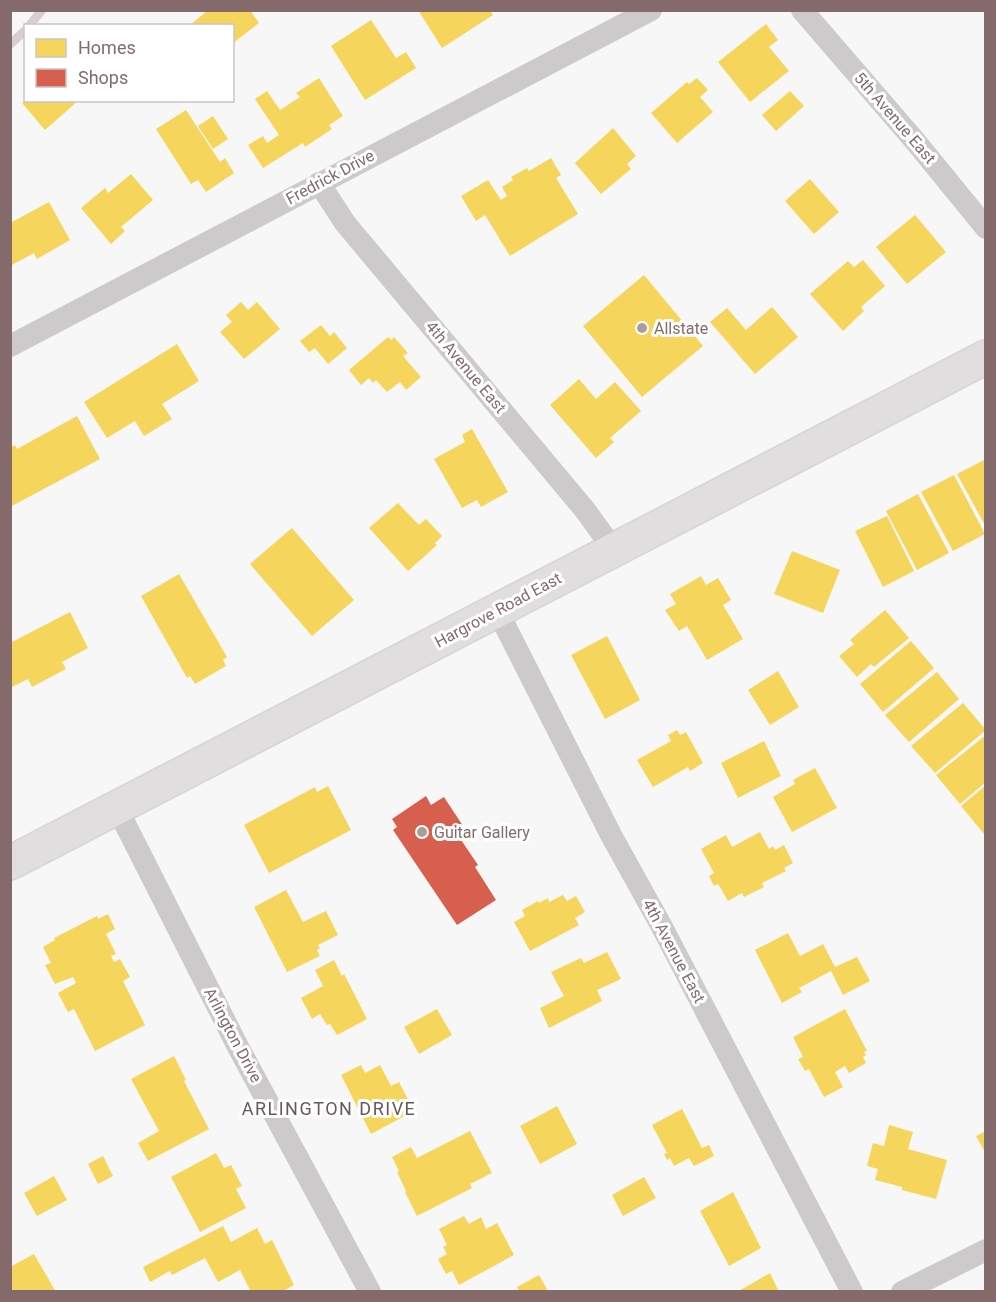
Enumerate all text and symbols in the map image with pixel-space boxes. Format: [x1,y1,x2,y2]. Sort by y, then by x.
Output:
legend [24,24,234,102]
text: Homes [78,37,136,58]
text: Shops [78,67,128,88]
street label: 5th Avenue East [850,69,940,167]
street label: Fredrick Drive [283,146,377,208]
street label: 4th Avenue East [422,317,510,417]
place label: Allstate [654,319,708,338]
marker: Allstate [635,321,649,335]
street label: Hargrove Road East [431,569,565,651]
place label: Guitar Gallery [434,823,530,842]
marker: Guitar Gallery [415,825,429,839]
street label: 4th Avenue East [639,896,709,1006]
street label: Arlington Drive [200,984,266,1086]
district label: ARLINGTON DRIVE [242,1098,416,1119]

